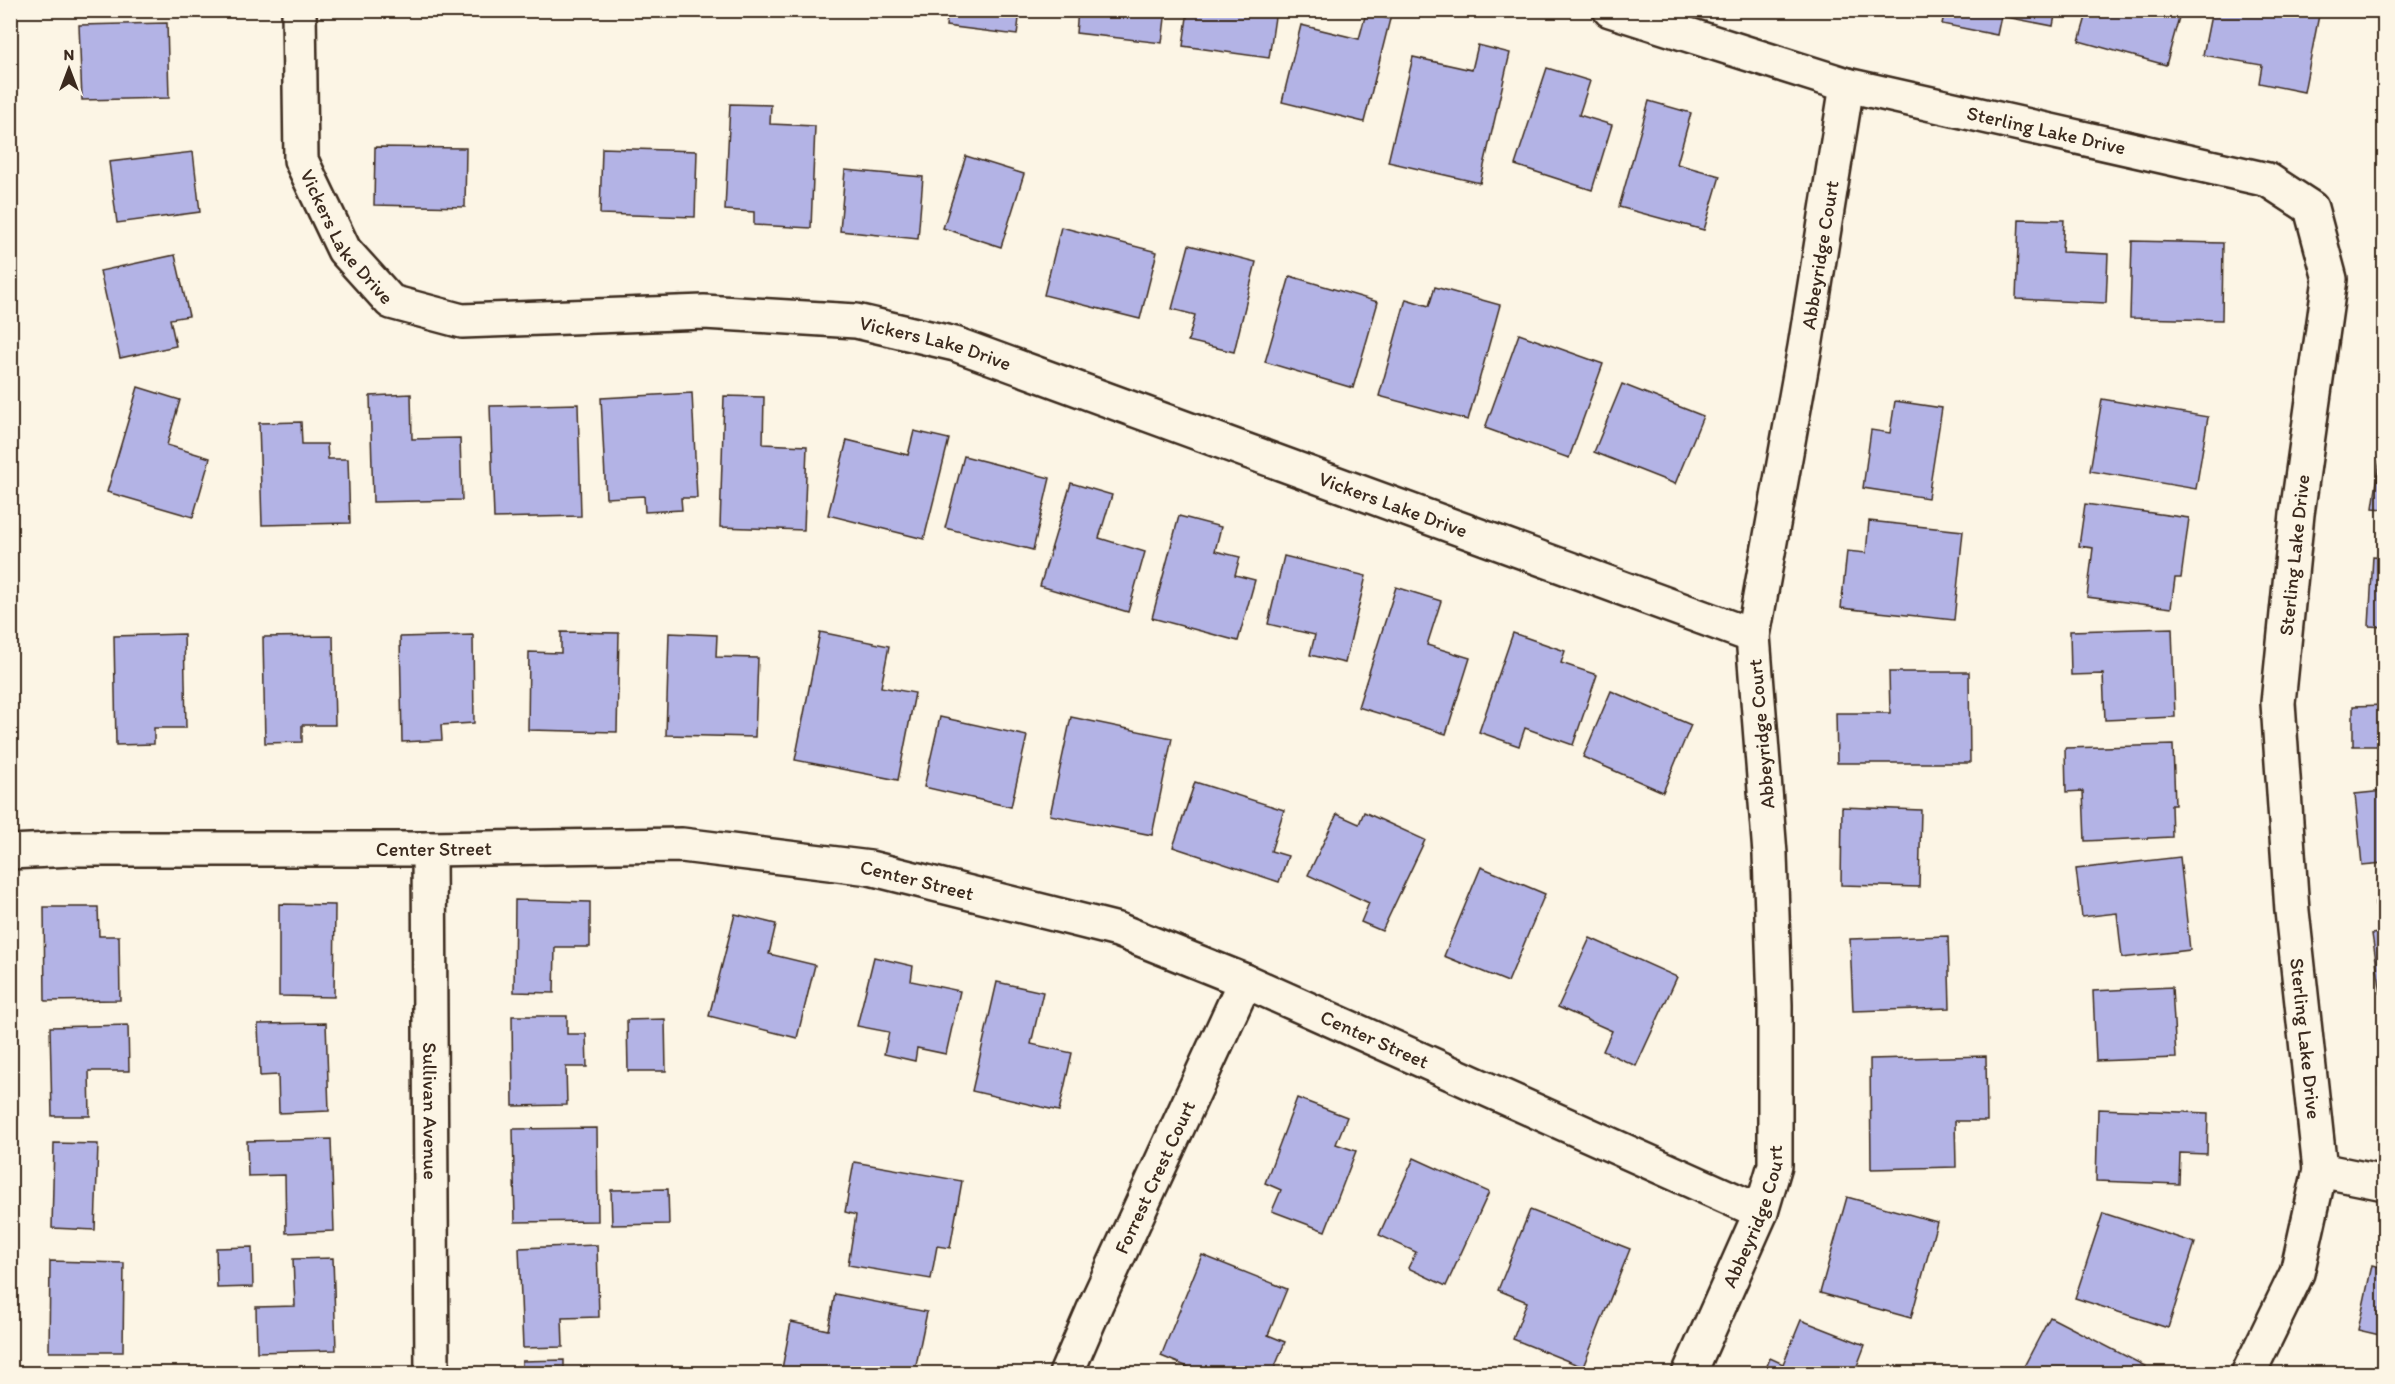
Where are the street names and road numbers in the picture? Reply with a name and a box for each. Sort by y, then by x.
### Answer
street label: Sterling Lake Drive [1965,100,2128,160]
street label: Vickers Lake Drive [295,165,399,309]
street label: Abbeyridge Court [1796,178,1844,331]
street label: Vickers Lake Drive [857,310,1014,376]
street label: Vickers Lake Drive [1315,466,1471,543]
street label: Sterling Lake Drive [2274,473,2314,637]
street label: Abbeyridge Court [1742,658,1779,810]
street label: Center Street [376,836,492,861]
street label: Center Street [859,855,976,905]
street label: Sterling Lake Drive [2285,957,2326,1120]
street label: Center Street [1317,1004,1433,1074]
street label: Sullivan Avenue [418,1042,443,1180]
street label: Forrest Crest Court [1109,1097,1200,1257]
street label: Abbeyridge Court [1717,1145,1788,1291]

